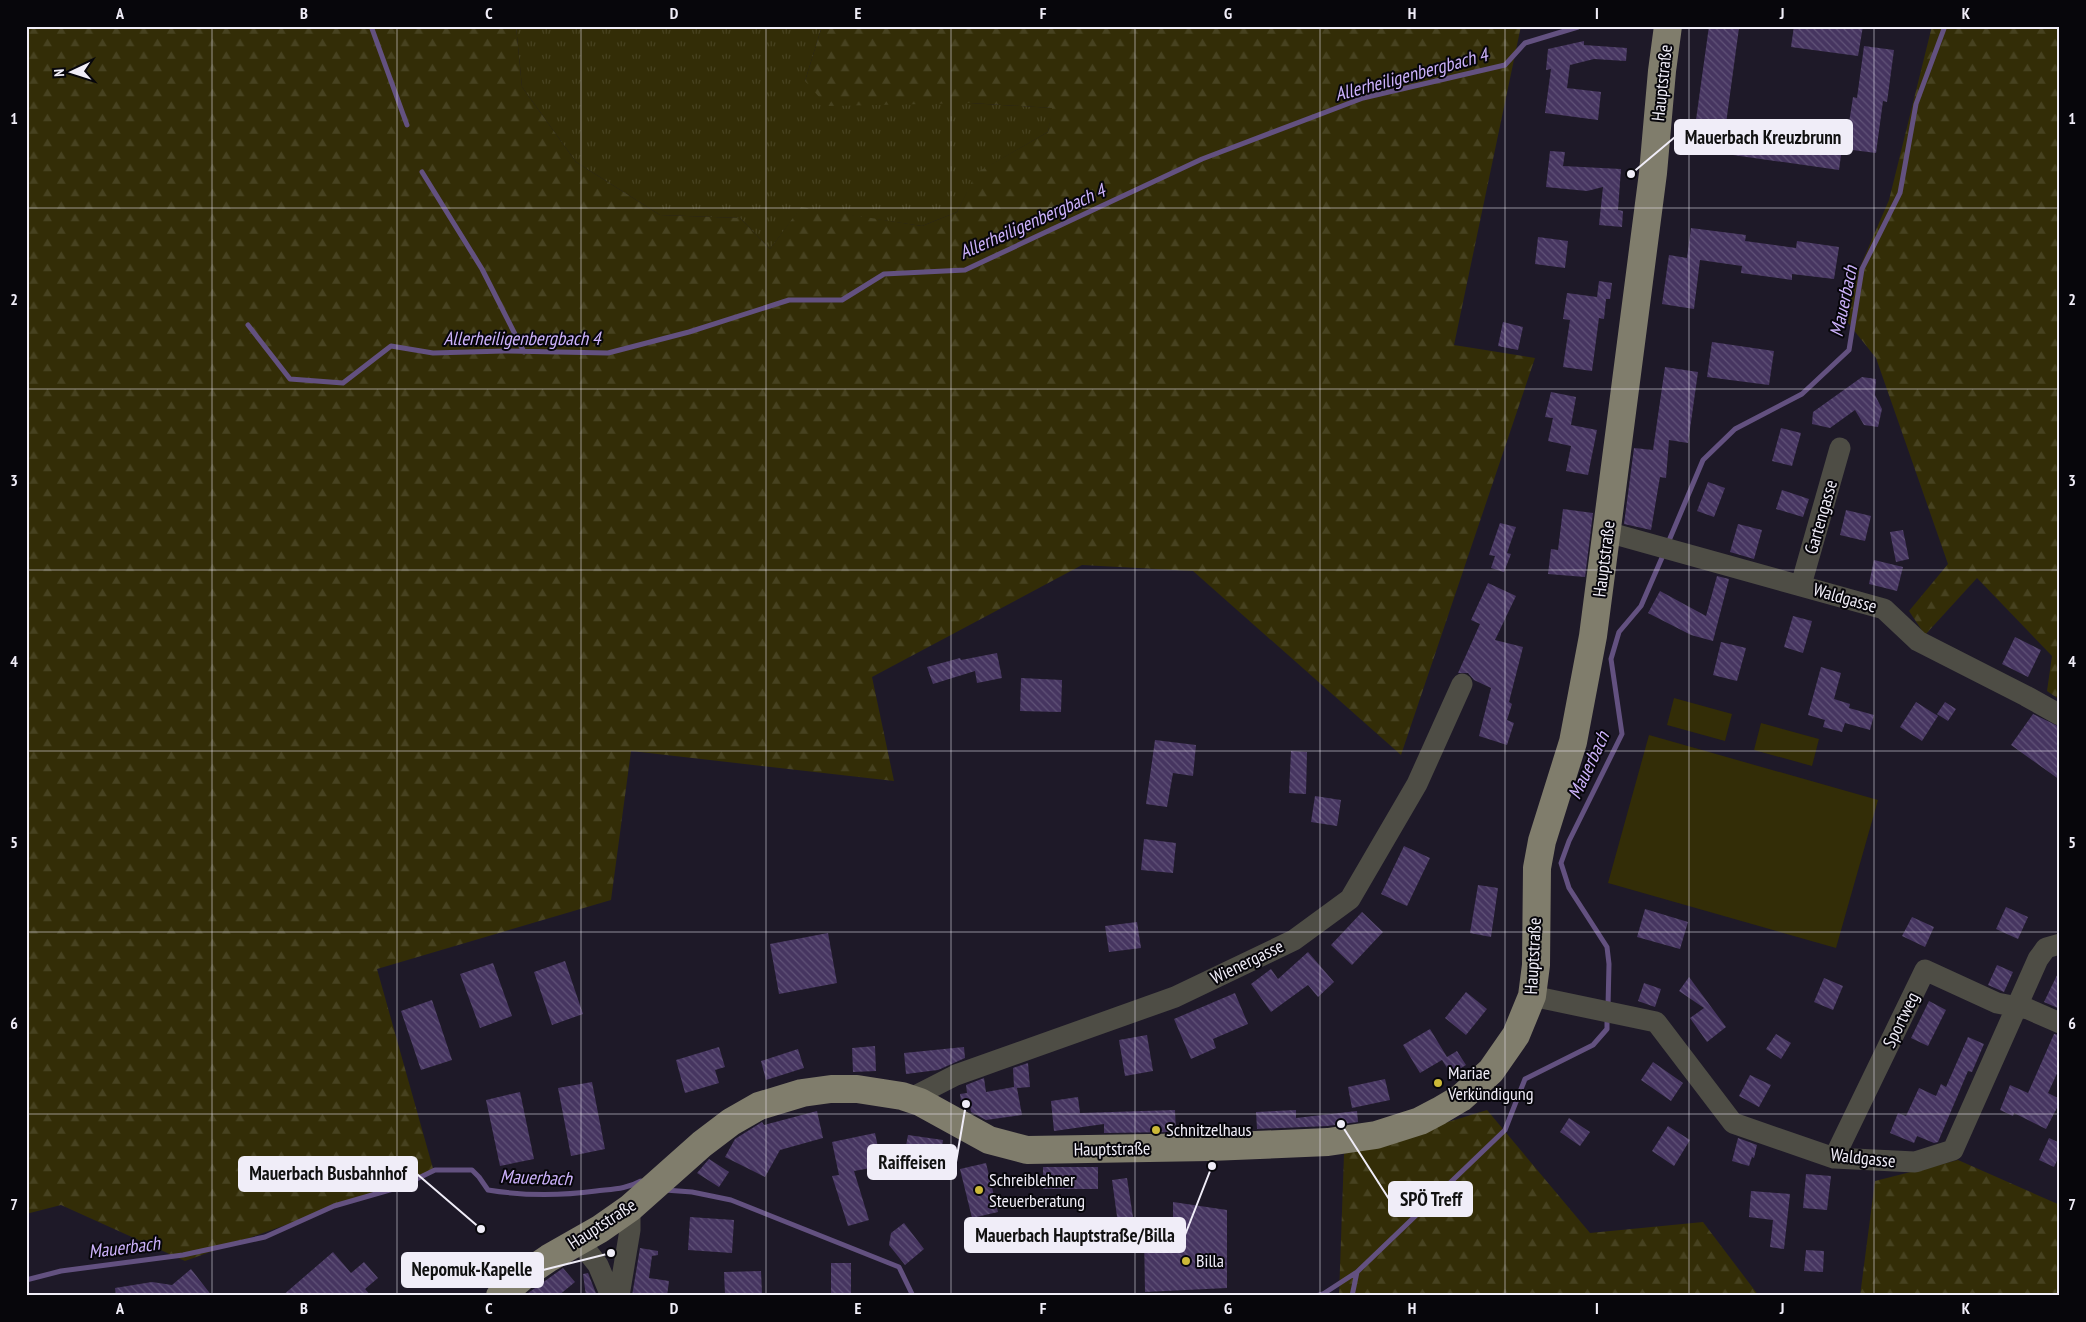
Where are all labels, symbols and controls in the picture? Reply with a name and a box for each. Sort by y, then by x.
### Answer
text: A [115,3,125,23]
text: B [300,3,308,23]
text: C [485,3,493,23]
text: D [670,3,679,23]
text: E [855,3,862,23]
text: F [1040,3,1047,23]
text: G [1224,3,1232,23]
text: H [1408,3,1416,23]
text: I [1595,3,1599,23]
text: J [1779,3,1784,23]
text: K [1962,3,1971,23]
water label: Allerheiligenbergbach 4 [1332,42,1491,106]
street label: Hauptstraße [1646,44,1677,122]
north arrow [48,48,98,98]
text: N [50,69,68,77]
text: 1 [10,108,18,128]
text: 1 [2068,108,2076,128]
callout: Mauerbach Kreuzbrunn [1675,120,1852,154]
text: Mauerbach Kreuzbrunn [1685,125,1841,149]
water label: Allerheiligenbergbach 4 [955,177,1110,264]
water label: Mauerbach [1824,262,1863,339]
text: 2 [10,289,18,309]
text: 2 [2068,289,2076,309]
water label: Allerheiligenbergbach 4 [443,326,602,350]
text: 3 [10,470,18,490]
text: 3 [2068,470,2076,490]
street label: Gartengasse [1799,477,1842,557]
street label: Hauptstraße [1587,519,1620,598]
street label: Waldgasse [1811,577,1880,618]
text: 4 [10,651,18,671]
text: 4 [2068,651,2076,671]
water label: Mauerbach [1562,726,1615,803]
text: 5 [10,832,18,852]
text: 5 [2068,832,2076,852]
street label: Hauptstraße [1519,917,1546,995]
street label: Wienergasse [1207,934,1287,989]
street label: Sportweg [1877,988,1924,1051]
text: 6 [10,1013,18,1033]
text: 6 [2068,1013,2076,1033]
place label: Mariae Verkündigung [1447,1061,1533,1105]
marker: Mariae Verkündigung [1432,1077,1444,1089]
place label: Schnitzelhaus [1166,1118,1252,1141]
marker: Schnitzelhaus [1150,1124,1162,1136]
street label: Hauptstraße [1073,1136,1151,1161]
street label: Waldgasse [1829,1143,1897,1172]
callout: Raiffeisen [868,1145,956,1179]
text: Raiffeisen [878,1150,946,1174]
callout: Mauerbach Busbahnhof [239,1157,417,1191]
text: Mauerbach Busbahnhof [249,1161,408,1185]
water label: Mauerbach [500,1164,574,1190]
place label: Schreiblehner Steuerberatung [989,1168,1085,1212]
callout: SPÖ Treff [1389,1182,1472,1216]
marker: Schreiblehner Steuerberatung [973,1184,985,1196]
text: SPÖ Treff [1400,1187,1463,1211]
street label: Hauptstraße [563,1193,640,1254]
text: 7 [10,1194,18,1214]
text: 7 [2068,1194,2076,1214]
callout: Mauerbach Hauptstraße/Billa [965,1218,1185,1252]
text: Mauerbach Hauptstraße/Billa [975,1223,1175,1247]
water label: Mauerbach [87,1231,163,1263]
place label: Billa [1196,1249,1224,1272]
callout: Nepomuk-Kapelle [402,1253,543,1287]
marker: Billa [1180,1255,1192,1267]
text: Nepomuk-Kapelle [412,1257,532,1281]
text: A [115,1298,125,1318]
text: B [300,1298,308,1318]
text: C [485,1298,493,1318]
text: D [670,1298,679,1318]
text: E [855,1298,862,1318]
text: F [1040,1298,1047,1318]
text: G [1224,1298,1232,1318]
text: H [1408,1298,1416,1318]
text: I [1595,1298,1599,1318]
text: J [1779,1298,1784,1318]
text: K [1962,1298,1971,1318]

